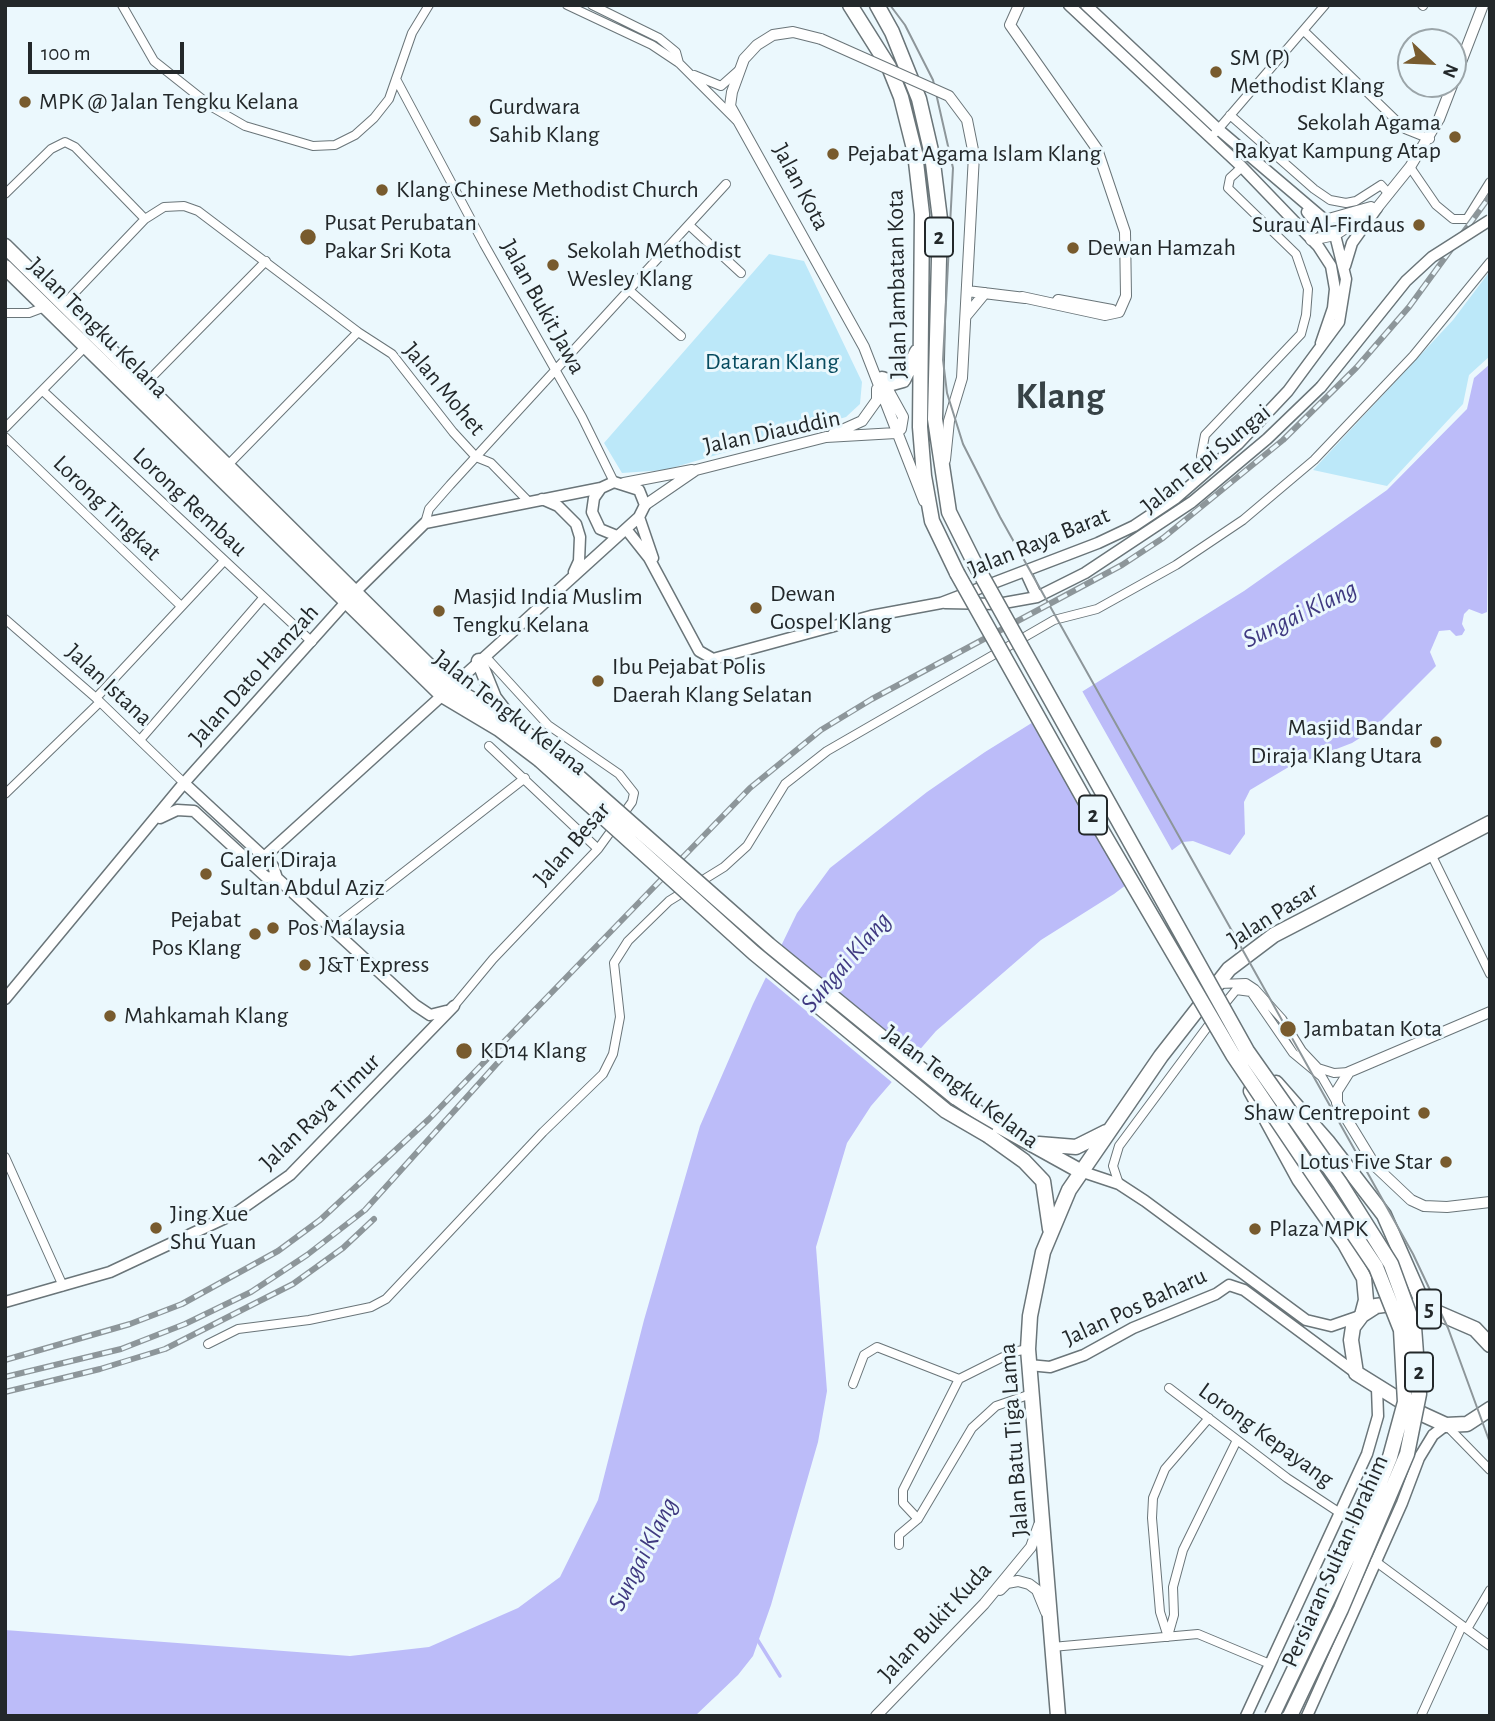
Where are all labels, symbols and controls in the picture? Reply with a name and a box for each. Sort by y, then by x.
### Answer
scale bar [32,28,187,72]
north arrow [1397,28,1467,98]
text: 100 m [41,43,91,64]
place label: SM (P) Methodist Klang [1230,44,1384,100]
text: N [1439,61,1461,80]
marker: SM (P) Methodist Klang [1208,64,1224,80]
place label: MPK @ Jalan Tengku Kelana [39,88,299,116]
place label: Gurdwara Sahib Klang [489,93,599,149]
marker: MPK @ Jalan Tengku Kelana [17,94,33,110]
place label: Sekolah Agama Rakyat Kampung Atap [1234,109,1441,165]
marker: Gurdwara Sahib Klang [467,113,483,129]
marker: Sekolah Agama Rakyat Kampung Atap [1447,129,1463,145]
street label: Jalan Kota [766,139,836,235]
place label: Pejabat Agama Islam Klang [847,140,1101,168]
marker: Pejabat Agama Islam Klang [825,146,841,162]
place label: Klang Chinese Methodist Church [396,176,699,204]
marker: Klang Chinese Methodist Church [374,182,390,198]
street label: Jalan Jambatan Kota [881,189,913,379]
place label: Pusat Perubatan Pakar Sri Kota [324,209,477,265]
place label: Surau Al-Firdaus [1252,211,1405,239]
marker: Surau Al-Firdaus [1411,217,1427,233]
road number: 2 [925,218,953,256]
marker: Pusat Perubatan Pakar Sri Kota [298,227,318,247]
place label: Dewan Hamzah [1087,234,1236,262]
street label: Jalan Bukit Jawa [494,235,592,379]
place label: Sekolah Methodist Wesley Klang [567,237,741,293]
marker: Dewan Hamzah [1065,240,1081,256]
street label: Jalan Tengku Kelana [22,252,174,404]
marker: Sekolah Methodist Wesley Klang [545,257,561,273]
street label: Jalan Mohet [397,337,491,441]
park label: Dataran Klang [705,348,839,376]
district label: Klang [1015,374,1105,420]
street label: Jalan Tepi Sungai [1135,398,1277,520]
street label: Jalan Diauddin [701,403,843,461]
street label: Lorong Rembau [126,441,254,563]
street label: Lorong Tingkat [47,449,167,567]
street label: Jalan Raya Barat [964,501,1114,583]
water label: Sungai Klang [1238,573,1362,655]
place label: Dewan Gospel Klang [770,580,892,636]
place label: Masjid India Muslim Tengku Kelana [453,583,643,639]
street label: Jalan Dato Hamzah [183,598,325,752]
marker: Dewan Gospel Klang [748,600,764,616]
marker: Masjid India Muslim Tengku Kelana [431,603,447,619]
street label: Jalan Istana [60,638,158,732]
street label: Jalan Tengku Kelana [427,644,593,782]
place label: Ibu Pejabat Polis Daerah Klang Selatan [612,653,812,709]
marker: Ibu Pejabat Polis Daerah Klang Selatan [590,673,606,689]
place label: Masjid Bandar Diraja Klang Utara [1251,714,1422,770]
marker: Masjid Bandar Diraja Klang Utara [1428,734,1444,750]
street label: Jalan Besar [528,796,616,892]
road number: 2 [1079,796,1107,834]
place label: Galeri Diraja Sultan Abdul Aziz [220,846,385,902]
marker: Galeri Diraja Sultan Abdul Aziz [198,866,214,882]
street label: Jalan Pasar [1222,876,1324,954]
water label: Sungai Klang [794,905,898,1019]
place label: Pejabat Pos Klang [151,906,241,962]
place label: Pos Malaysia [287,914,406,942]
marker: Pos Malaysia [265,920,281,936]
marker: Pejabat Pos Klang [247,926,263,942]
place label: J&T Express [319,951,429,979]
marker: J&T Express [297,957,313,973]
place label: Mahkamah Klang [124,1002,288,1030]
marker: Mahkamah Klang [102,1008,118,1024]
place label: Jambatan Kota [1304,1015,1442,1043]
street label: Jalan Tengku Kelana [877,1019,1045,1155]
marker: Jambatan Kota [1278,1019,1298,1039]
place label: KD14 Klang [480,1037,586,1065]
marker: KD14 Klang [454,1041,474,1061]
street label: Jalan Raya Timur [254,1047,386,1177]
place label: Shaw Centrepoint [1244,1099,1410,1127]
marker: Shaw Centrepoint [1416,1105,1432,1121]
place label: Lotus Five Star [1299,1148,1432,1176]
marker: Lotus Five Star [1438,1154,1454,1170]
place label: Jing Xue Shu Yuan [170,1200,256,1256]
place label: Plaza MPK [1269,1215,1368,1243]
marker: Jing Xue Shu Yuan [148,1220,164,1236]
marker: Plaza MPK [1247,1221,1263,1237]
street label: Jalan Pos Baharu [1059,1261,1211,1353]
road number: 5 [1417,1290,1441,1328]
street label: Jalan Batu Tiga Lama [993,1342,1035,1538]
road number: 2 [1405,1352,1433,1392]
street label: Lorong Kepayang [1193,1376,1339,1494]
street label: Persiaran Sultan Ibrahim [1275,1450,1395,1672]
water label: Sungai Klang [601,1492,685,1616]
street label: Jalan Bukit Kuda [872,1556,998,1688]

